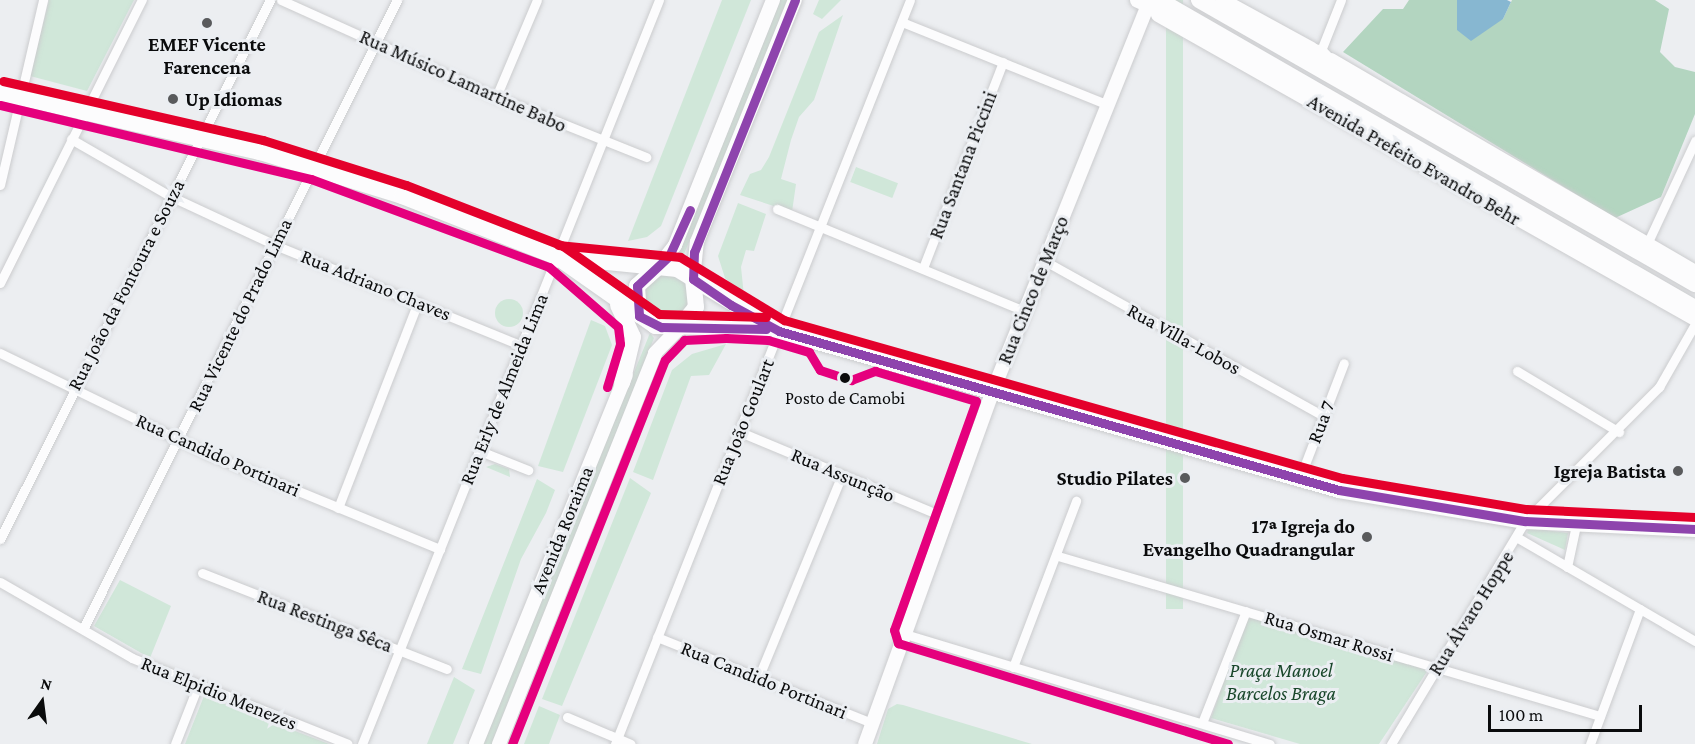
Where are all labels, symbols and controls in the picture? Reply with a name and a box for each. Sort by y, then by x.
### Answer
marker: EMEF Vicente Farencena [200,16,214,30]
street label: Rua Músico Lamartine Babo [356,25,570,137]
place label: EMEF Vicente Farencena [148,33,266,80]
place label: Up Idiomas [185,87,282,111]
street label: Rua Santana Piccini [924,88,1002,242]
street label: Avenida Prefeito Evandro Behr [1303,89,1525,231]
marker: Up Idiomas [166,92,180,106]
street label: Rua João da Fontoura e Souza [62,175,190,395]
street label: Rua Cinco de Março [992,212,1074,368]
street label: Rua Vicente do Prado Lima [183,214,297,416]
street label: Rua Adriano Chaves [297,244,455,326]
street label: Rua Erly de Almeida Lima [455,290,553,488]
street label: Rua Villa-Lobos [1123,298,1245,380]
street label: Rua João Goulart [707,355,779,489]
marker: Posto de Camobi [839,372,851,384]
place label: Posto de Camobi [785,387,905,409]
street label: Rua 7 [1302,397,1340,447]
street label: Rua Candido Portinari [132,408,304,502]
street label: Rua Assunção [788,442,898,508]
place label: Igreja Batista [1554,459,1666,483]
street label: Avenida Roraima [525,463,599,597]
marker: Igreja Batista [1671,464,1685,478]
place label: Studio Pilates [1057,466,1173,490]
marker: Studio Pilates [1178,471,1192,485]
place label: 17ª Igreja do Evangelho Quadrangular [1143,514,1355,561]
marker: 17ª Igreja do Evangelho Quadrangular [1360,530,1374,544]
street label: Rua Álvaro Hoppe [1423,546,1519,680]
street label: Rua Restinga Sêca [254,584,396,658]
street label: Rua Osmar Rossi [1262,605,1396,667]
street label: Rua Candido Portinari [677,636,851,724]
street label: Rua Elpidio Menezes [138,651,300,735]
park label: Praça Manoel Barcelos Braga [1226,659,1336,706]
north arrow [12,672,72,732]
text: N [39,674,54,694]
scale bar [1491,693,1646,731]
text: 100 m [1499,705,1543,725]

